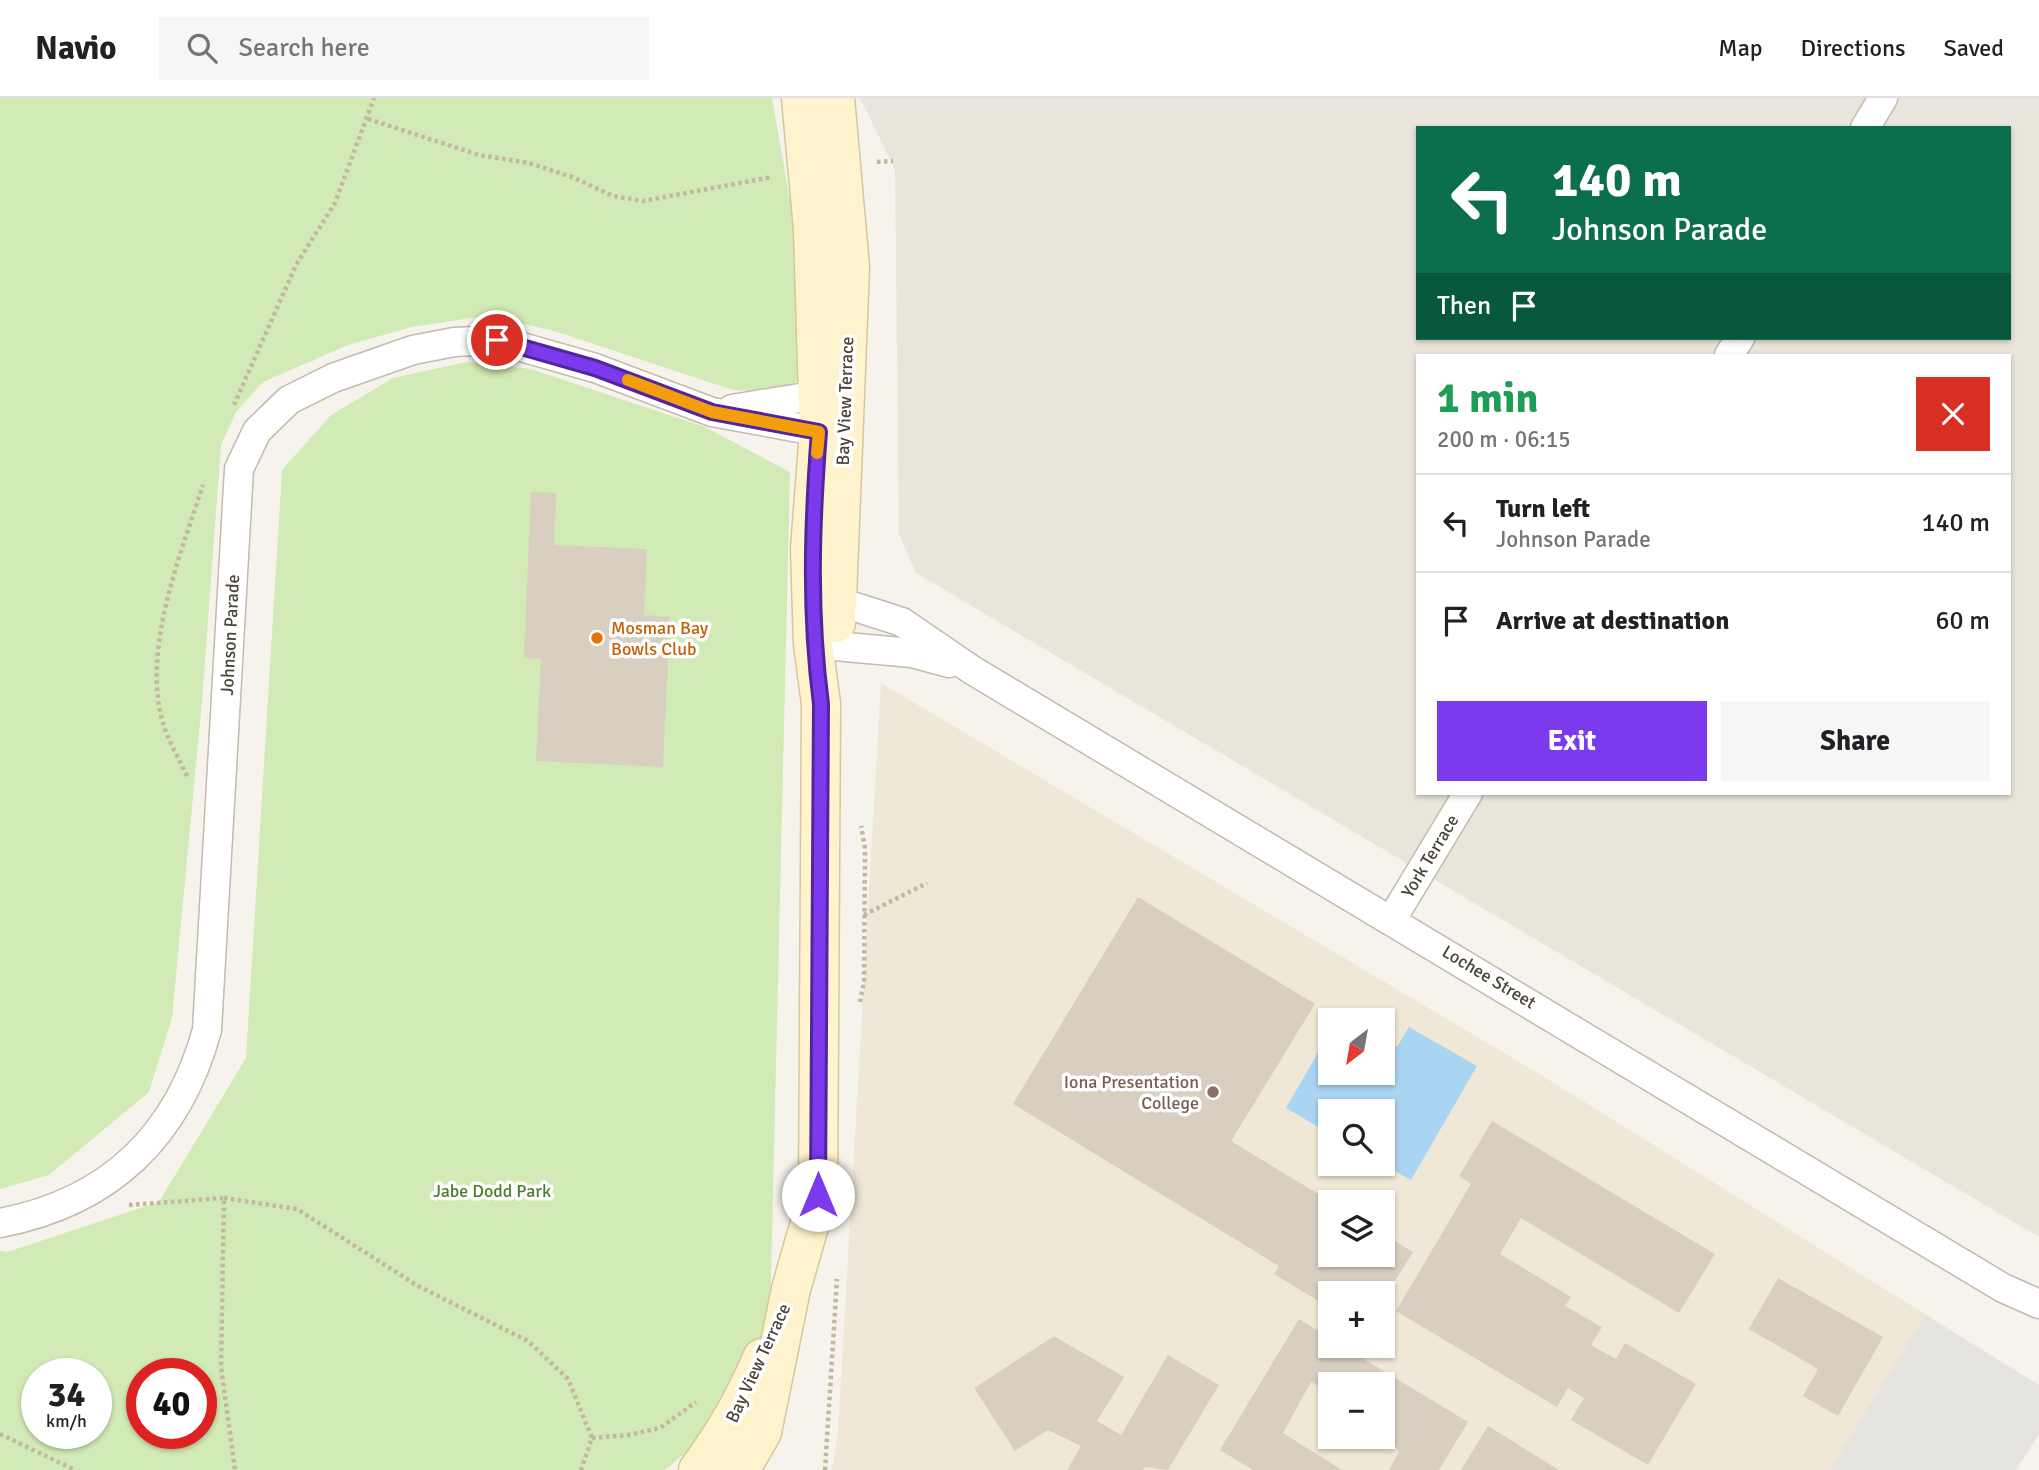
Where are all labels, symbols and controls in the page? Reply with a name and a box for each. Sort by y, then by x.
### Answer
search box [159,17,649,80]
text: Navio [35,28,117,69]
icon: search [183,29,221,67]
text: Search here [239,32,370,64]
text: Map [1718,33,1763,63]
text: Directions [1801,33,1906,63]
text: Saved [1944,33,2004,63]
text: 140 m [1552,150,1682,210]
icon: left [1437,154,1528,245]
text: Johnson Parade [1552,210,1767,249]
icon: arrive [1505,287,1543,325]
text: Then [1437,290,1491,322]
pin [467,310,527,370]
icon: arrive [478,321,516,359]
street label: Bay View Terrace [832,336,858,466]
text: 1 min [1437,373,1538,424]
button: close [1916,377,1990,451]
text: 200 m · 06:15 [1437,425,1571,454]
text: Turn left [1496,493,1590,525]
icon: left [1437,504,1475,542]
text: 140 m [1921,507,1990,539]
text: Johnson Parade [1496,525,1651,554]
street label: Johnson Parade [216,574,244,696]
icon: arrive [1437,602,1475,640]
text: Arrive at destination [1496,605,1729,637]
text: 60 m [1935,605,1990,637]
place label: Mosman Bay Bowls Club [611,617,709,660]
marker: Mosman Bay Bowls Club [589,630,605,646]
button: Exit [1437,701,1707,781]
button: Share [1721,701,1990,781]
street label: York Terrace [1397,811,1463,901]
street label: Lochee Street [1438,940,1540,1014]
north arrow [1318,1008,1395,1085]
map controls [1318,1008,1395,1449]
place label: Iona Presentation College [1064,1071,1199,1114]
marker: Iona Presentation College [1205,1084,1221,1100]
button: search [1318,1099,1395,1176]
position arrow [781,1158,855,1232]
park label: Jabe Dodd Park [433,1180,551,1202]
button: layers [1318,1190,1395,1267]
button: + [1318,1281,1395,1358]
street label: Bay View Terrace [721,1300,795,1426]
speed limit sign: 40 [126,1358,217,1449]
button: − [1318,1372,1395,1449]
text: 34 [48,1373,85,1416]
text: km/h [46,1410,87,1432]

